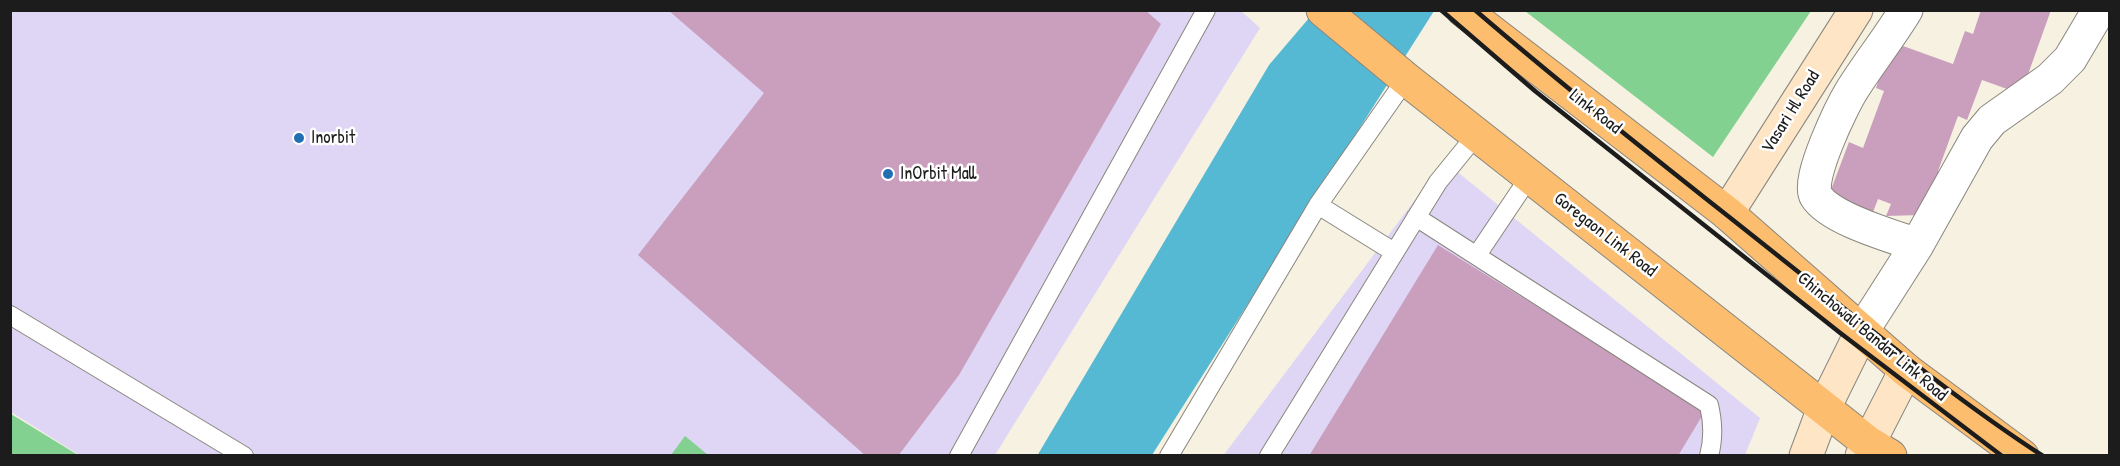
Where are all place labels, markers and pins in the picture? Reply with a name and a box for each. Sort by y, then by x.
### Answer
place label: Inorbit [311,127,355,149]
marker: Inorbit [292,131,306,145]
place label: InOrbit Mall [900,163,977,185]
marker: InOrbit Mall [881,167,895,181]

